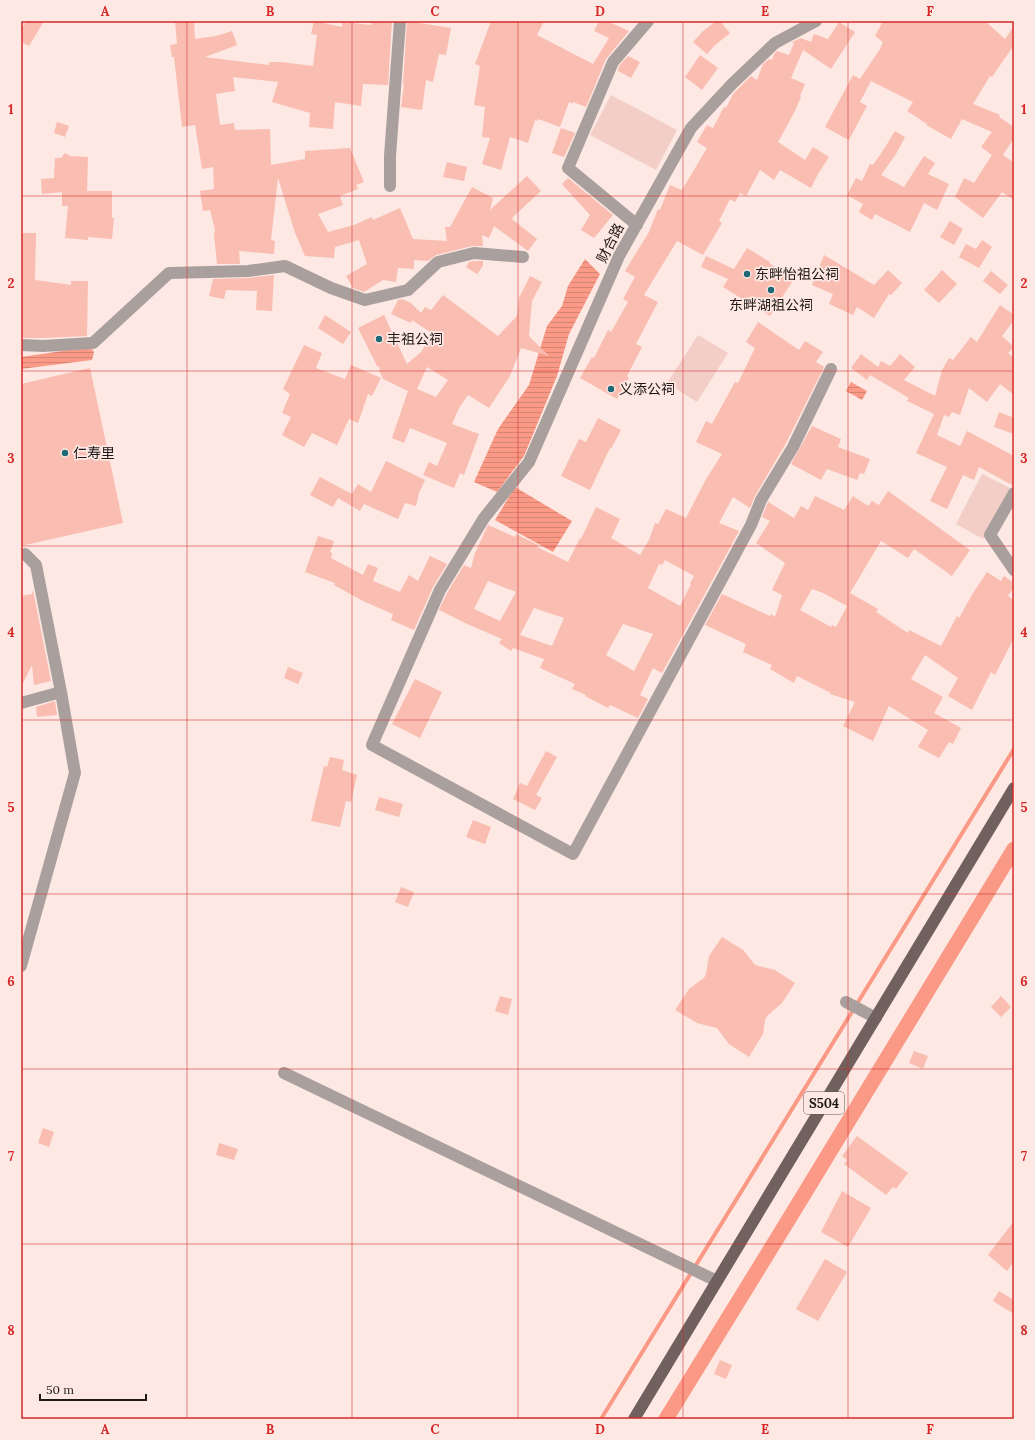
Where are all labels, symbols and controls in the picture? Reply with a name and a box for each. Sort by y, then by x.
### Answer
text: A [101,3,110,20]
text: B [266,3,275,20]
text: C [431,3,440,20]
text: D [595,3,605,20]
text: E [761,3,769,20]
text: F [926,3,934,20]
text: 1 [8,101,14,118]
text: 1 [1021,101,1027,118]
street label: 财合路 [592,220,628,266]
place label: 东畔怡祖公祠 [755,265,839,283]
marker: 东畔怡祖公祠 [742,269,752,279]
text: 2 [8,275,15,292]
text: 2 [1021,275,1028,292]
marker: 东畔湖祖公祠 [766,285,776,295]
place label: 东畔湖祖公祠 [729,296,813,314]
place label: 丰祖公祠 [387,330,443,348]
marker: 丰祖公祠 [374,334,384,344]
place label: 义添公祠 [619,380,675,398]
marker: 义添公祠 [606,384,616,394]
place label: 仁寿里 [73,444,115,462]
marker: 仁寿里 [60,448,70,458]
text: 3 [7,450,15,467]
text: 3 [1020,450,1028,467]
text: 4 [7,624,15,641]
text: 4 [1020,624,1028,641]
text: 5 [7,799,15,816]
text: 5 [1020,799,1028,816]
text: 6 [7,973,15,990]
text: 6 [1020,973,1028,990]
road number: S504 [804,1092,844,1114]
text: 7 [8,1148,14,1165]
text: 7 [1021,1148,1027,1165]
text: 8 [7,1322,15,1339]
text: 8 [1020,1322,1028,1339]
scale bar [40,1376,146,1402]
text: 50 m [46,1382,74,1397]
text: A [101,1421,110,1438]
text: B [266,1421,275,1438]
text: C [431,1421,440,1438]
text: D [595,1421,605,1438]
text: E [761,1421,769,1438]
text: F [926,1421,934,1438]

